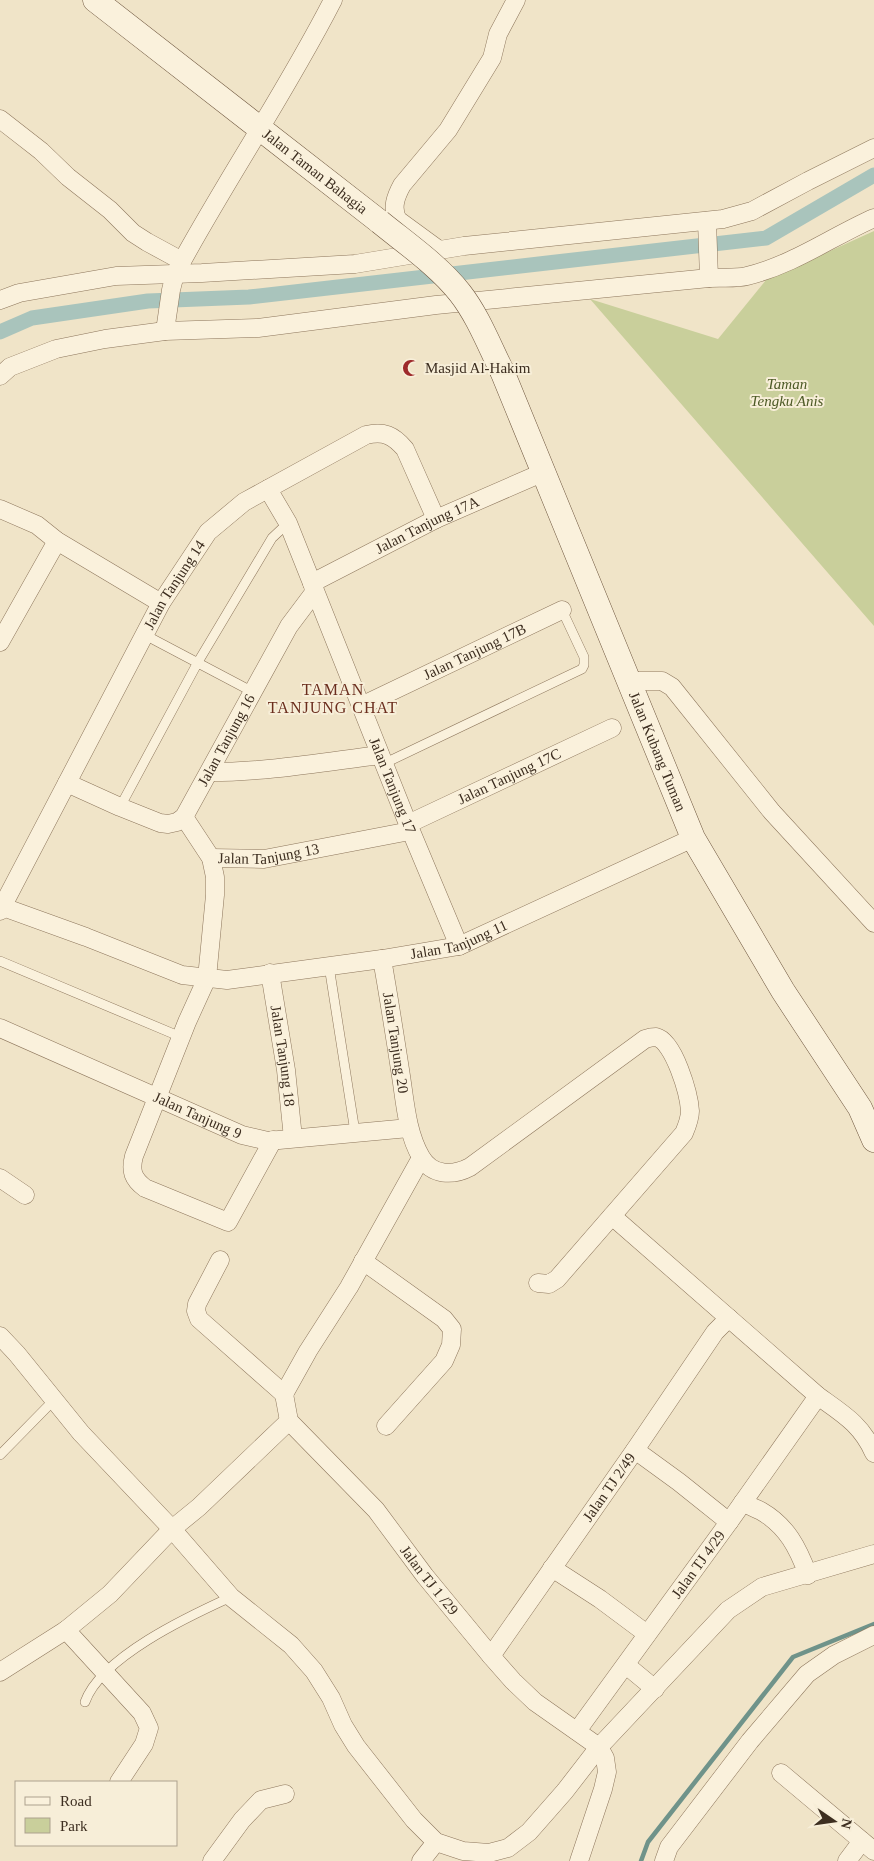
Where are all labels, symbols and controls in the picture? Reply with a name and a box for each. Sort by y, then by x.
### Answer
street label: Jalan Taman Bahagia [260,126,371,217]
mosque icon: Masjid Al-Hakim [401,358,421,378]
place label: Masjid Al-Hakim [425,360,531,376]
park label: Taman Tengku Anis [751,376,824,409]
street label: Jalan Tanjung 17A [373,493,481,557]
street label: Jalan Tanjung 14 [141,537,209,632]
street label: Jalan Tanjung 17B [421,620,529,683]
district label: TAMAN TANJUNG CHAT [268,681,398,716]
street label: Jalan Kubang Tuman [626,689,689,814]
street label: Jalan Tanjung 16 [195,691,258,789]
street label: Jalan Tanjung 17 [366,735,419,836]
street label: Jalan Tanjung 17C [455,745,563,807]
street label: Jalan Tanjung 13 [218,841,321,867]
street label: Jalan Tanjung 11 [409,917,510,962]
street label: Jalan Tanjung 20 [380,991,411,1094]
street label: Jalan Tanjung 18 [267,1004,298,1107]
street label: Jalan Tanjung 9 [151,1089,244,1142]
street label: Jalan TJ 2/49 [580,1450,638,1524]
street label: Jalan TJ 4/29 [668,1527,728,1601]
street label: Jalan TJ 1 /29 [397,1542,461,1618]
legend [15,1781,178,1846]
text: Road [60,1793,92,1809]
north arrow [809,1796,859,1846]
text: N [838,1817,855,1830]
text: Park [60,1818,88,1834]

